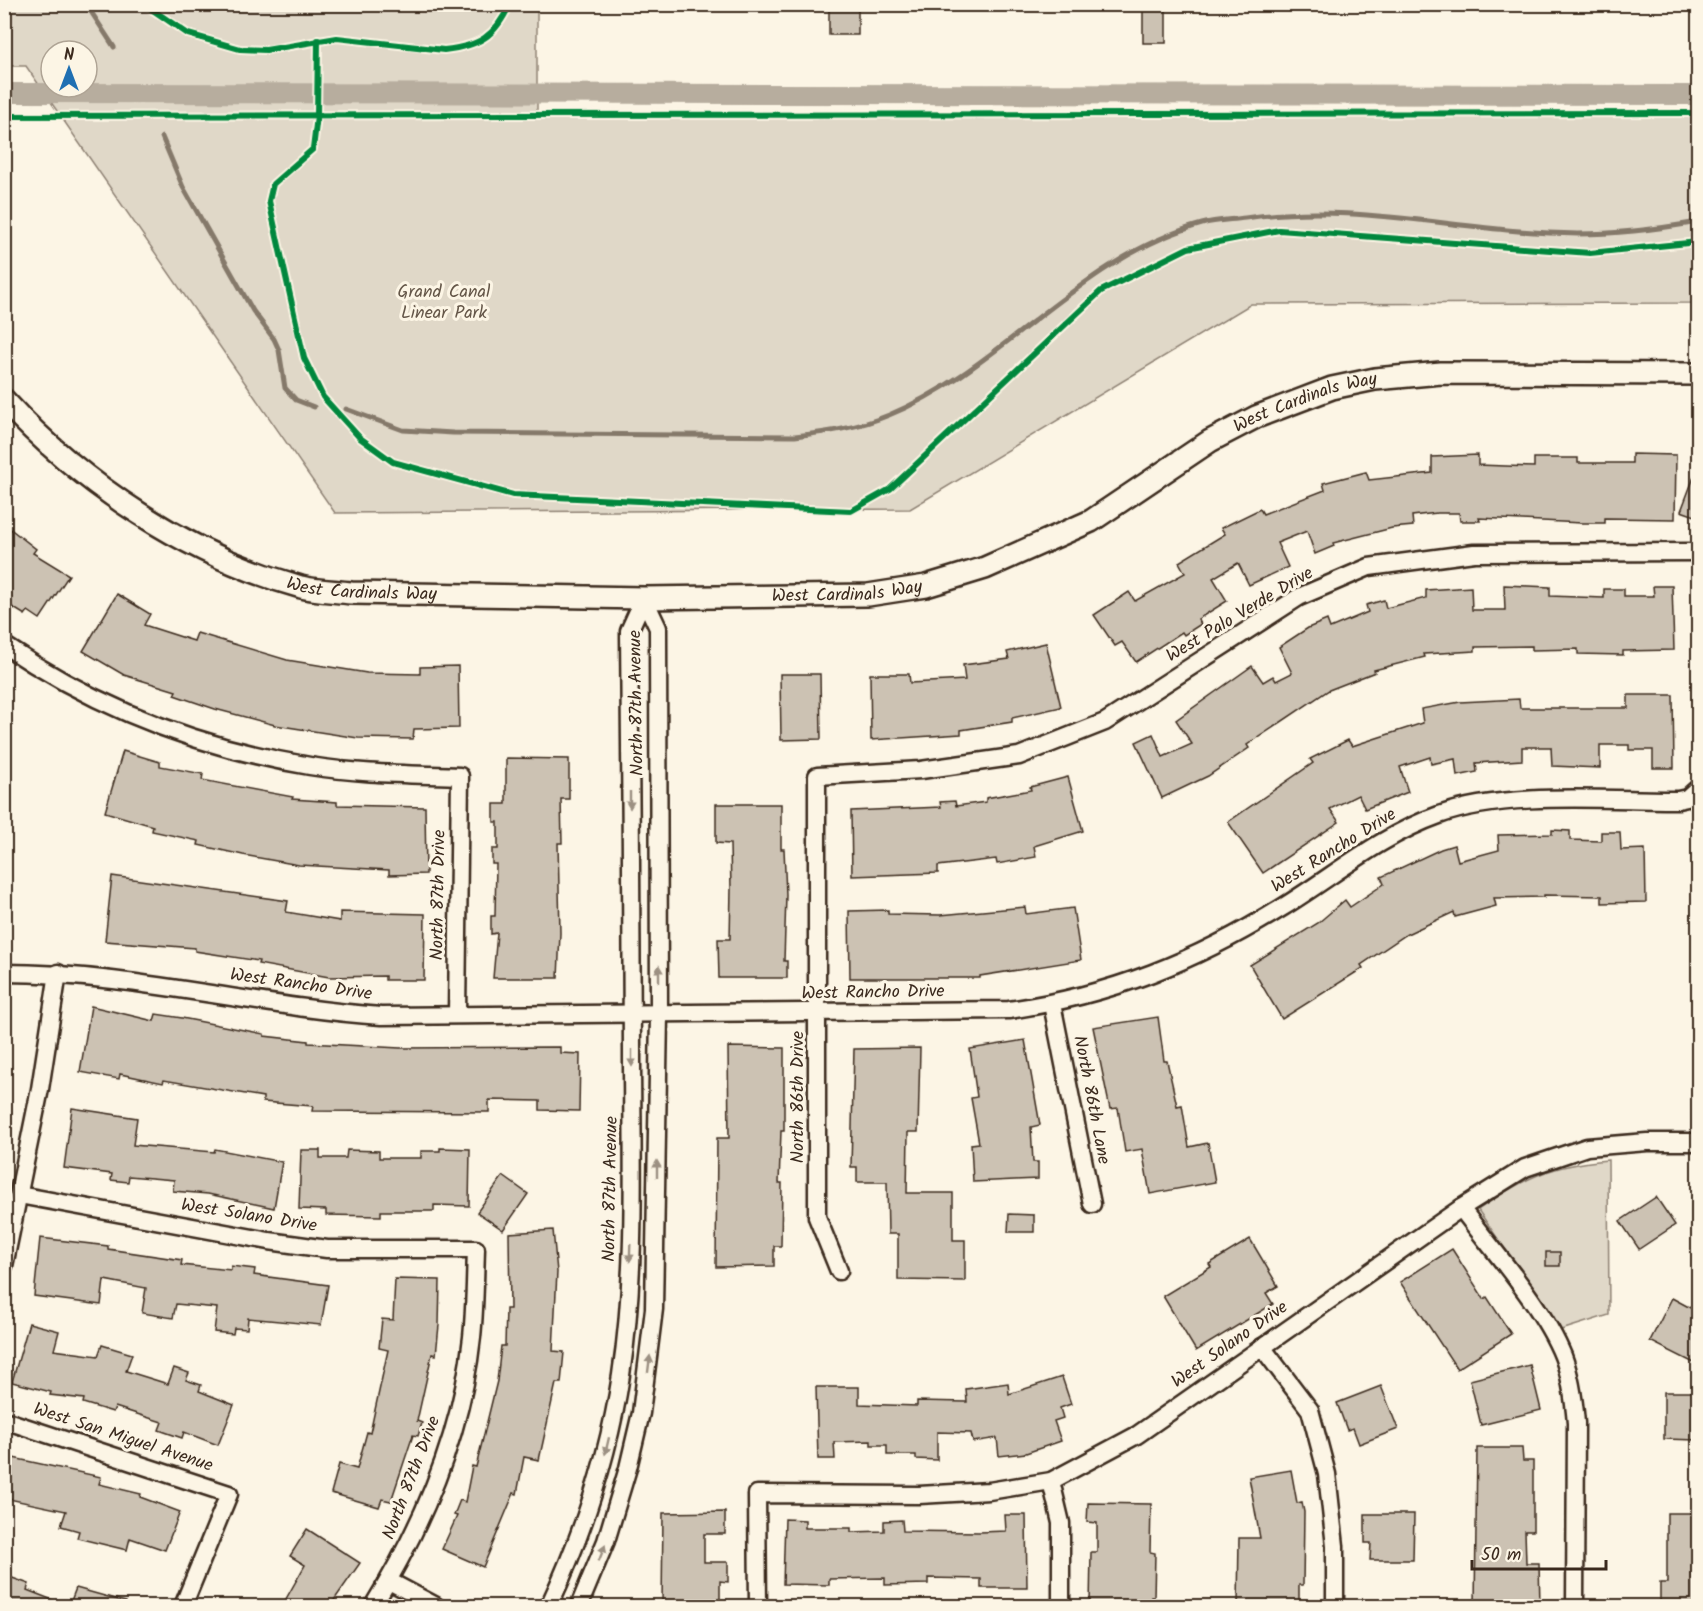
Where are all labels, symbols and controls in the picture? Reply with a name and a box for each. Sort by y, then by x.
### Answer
north arrow [39,39,99,99]
text: N [64,43,74,68]
park label: Grand Canal Linear Park [398,278,491,328]
street label: West Cardinals Way [1228,364,1380,441]
street label: West Palo Verde Drive [1161,559,1319,671]
street label: West Cardinals Way [283,569,438,609]
street label: West Cardinals Way [772,572,925,611]
street label: North 87th Avenue [621,630,653,776]
one-way arrow [625,791,635,810]
street label: West Rancho Drive [1266,801,1402,901]
street label: North 87th Drive [423,829,455,961]
street label: West Rancho Drive [228,961,374,1009]
one-way arrow [654,965,664,984]
street label: West Rancho Drive [801,977,945,1009]
street label: North 86th Drive [784,1031,813,1163]
street label: North 86th Lane [1064,1033,1118,1167]
one-way arrow [627,1049,637,1068]
street label: North 87th Avenue [595,1116,627,1262]
one-way arrow [652,1160,662,1179]
street label: West Solano Drive [179,1191,319,1241]
one-way arrow [625,1244,635,1263]
street label: West Solano Drive [1166,1294,1294,1396]
one-way arrow [644,1354,653,1373]
street label: West San Miguel Avenue [29,1395,217,1481]
street label: North 87th Drive [375,1412,449,1544]
one-way arrow [602,1437,611,1456]
scale bar [1472,1533,1606,1571]
text: 50 m [1481,1541,1521,1570]
one-way arrow [597,1543,607,1561]

